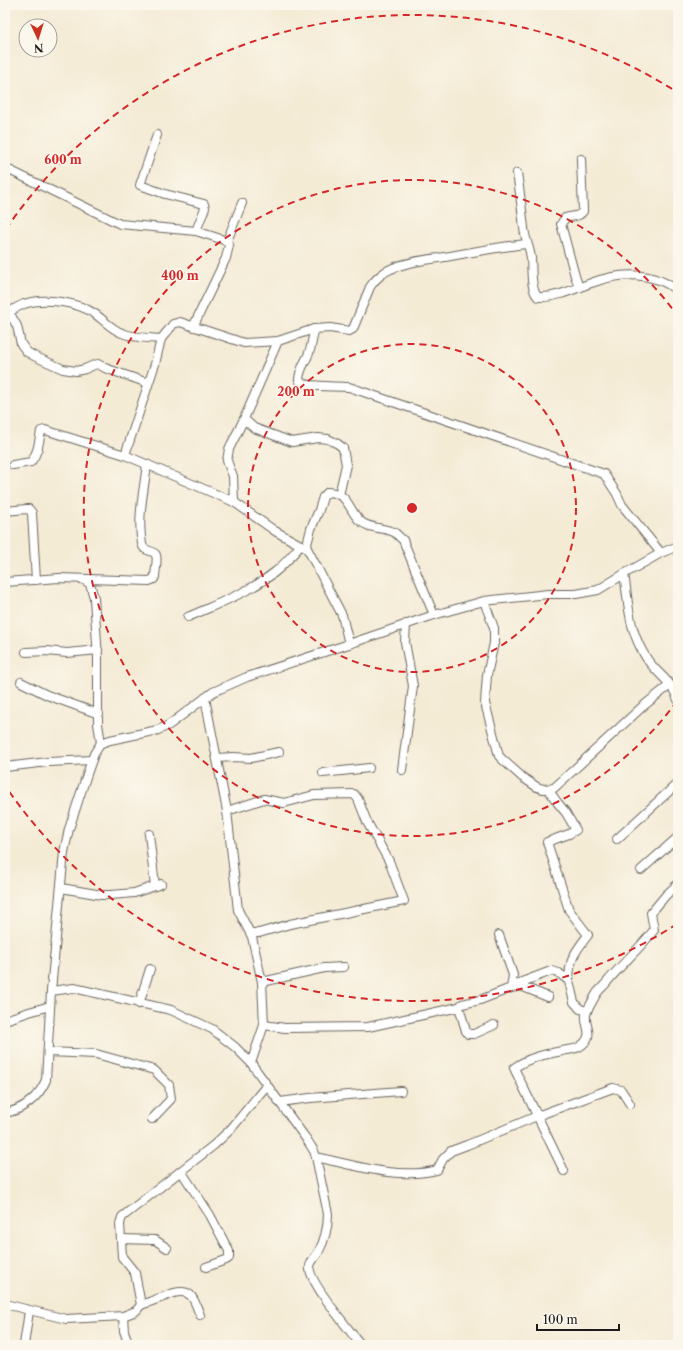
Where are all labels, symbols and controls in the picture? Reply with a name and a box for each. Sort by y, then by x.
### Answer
north arrow [18,18,58,58]
text: N [33,41,44,55]
text: 600 m [44,152,82,167]
text: 400 m [161,268,199,283]
text: 200 m [277,384,315,399]
centre of rings [405,501,419,515]
scale bar [537,1306,619,1332]
text: 100 m [543,1312,578,1327]

